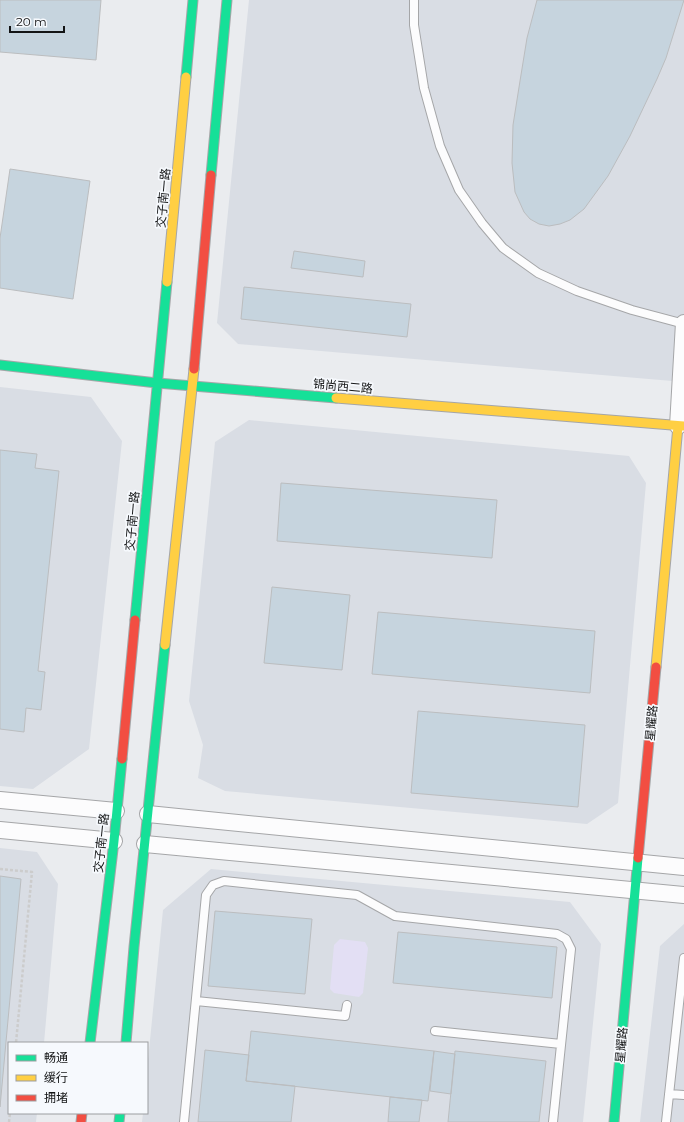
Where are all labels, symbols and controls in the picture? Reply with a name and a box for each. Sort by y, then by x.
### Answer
scale bar [10,8,64,34]
text: 20 m [16,14,47,29]
street label: 交子南一路 [153,167,173,229]
street label: 锦尚西二路 [312,376,374,396]
street label: 交子南一路 [122,490,142,552]
street label: 星耀路 [642,704,660,742]
street label: 交子南一路 [90,812,112,874]
street label: 星耀路 [612,1026,630,1064]
legend [8,1042,148,1114]
text: 畅通 [44,1050,68,1065]
text: 缓行 [44,1070,68,1085]
text: 拥堵 [44,1090,68,1105]

